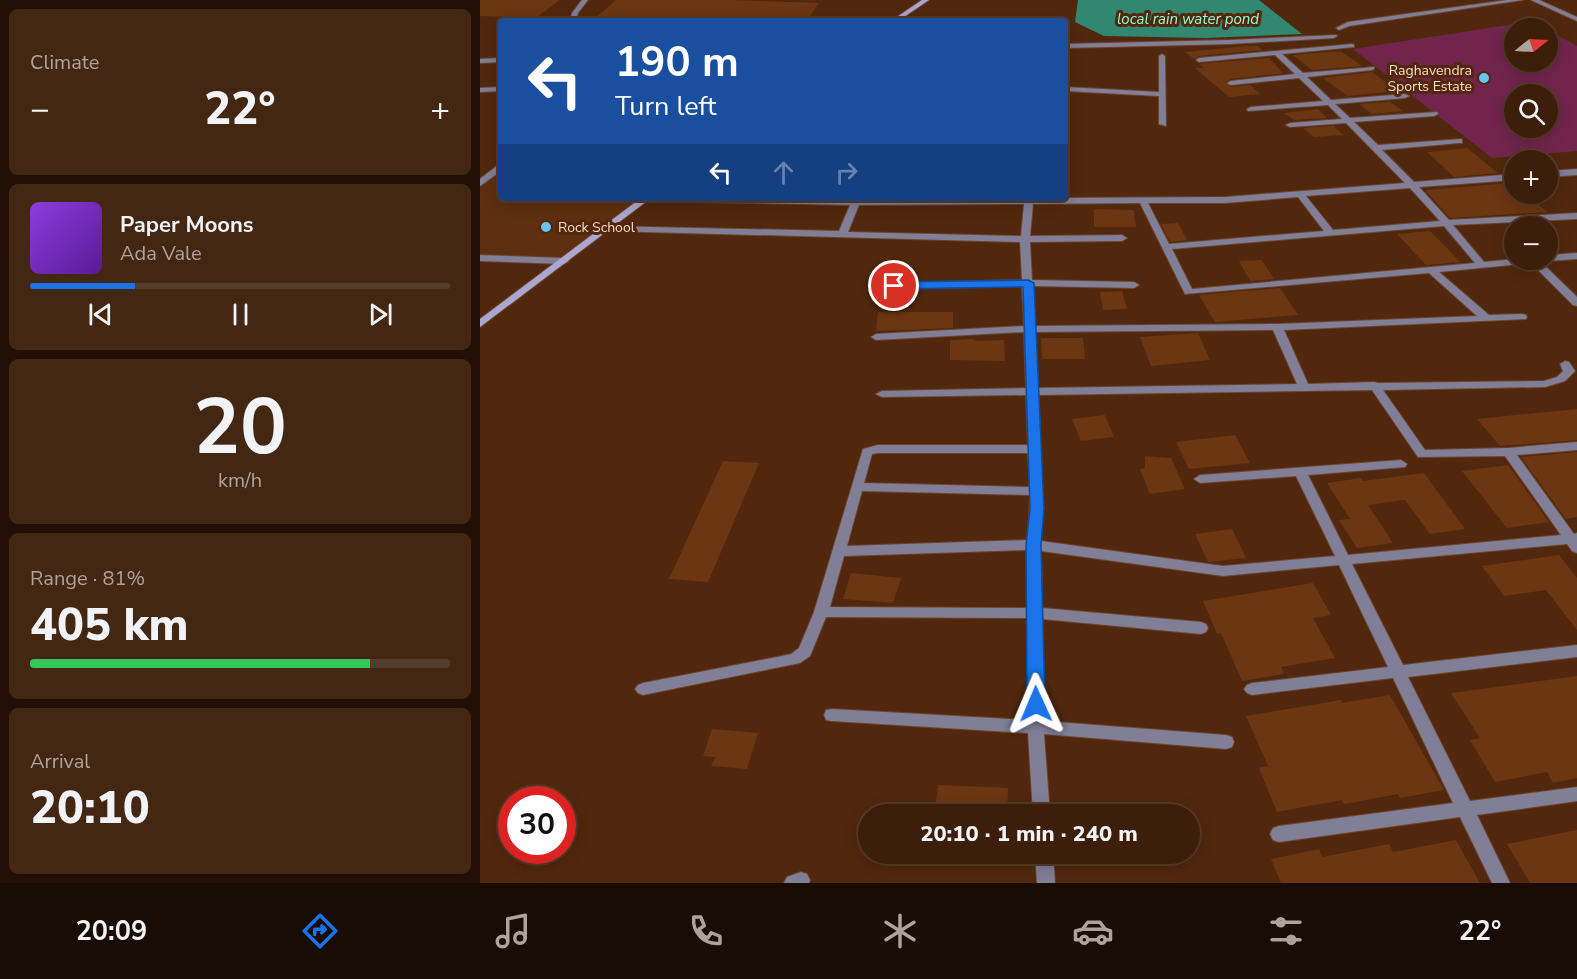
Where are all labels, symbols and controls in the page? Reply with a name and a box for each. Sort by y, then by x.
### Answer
water label: local rain water pond [1117,9,1259,29]
north arrow [1504,18,1558,72]
map controls [1504,18,1558,270]
text: 190 m [615,34,739,91]
icon: left [516,42,594,120]
text: Climate [30,49,99,76]
place label: Raghavendra Sports Estate [1388,61,1472,96]
marker: Raghavendra Sports Estate [1477,71,1491,85]
text: 22° [204,79,276,140]
button: search [1504,84,1558,138]
text: − [30,87,50,132]
text: + [430,87,450,132]
text: Turn left [615,88,716,125]
button: + [1504,150,1558,204]
icon: left [704,156,737,189]
icon: ahead [767,156,800,189]
icon: right [830,156,863,189]
text: Paper Moons [120,210,254,240]
button: − [1504,216,1558,270]
place label: Rock School [558,218,636,237]
marker: Rock School [539,220,553,234]
text: Ada Vale [120,240,202,267]
pin [868,260,919,311]
icon: arrive [877,269,910,302]
icon: previous [84,298,117,331]
icon: pause [224,298,257,331]
icon: next [364,298,397,331]
text: 20 [193,374,287,481]
text: km/h [218,467,262,494]
text: Range · 81% [30,565,145,592]
text: 405 km [30,595,189,656]
position arrow [1004,672,1068,736]
text: Arrival [30,748,90,775]
text: 20:10 [30,778,150,839]
speed limit sign: 30 [498,786,576,864]
text: 20:10 · 1 min · 240 m [920,819,1138,849]
icon: directions [299,910,341,952]
icon: music [492,910,534,952]
icon: phone [685,910,727,952]
icon: climate [879,910,921,952]
icon: car [1072,910,1114,952]
icon: filters [1265,910,1307,952]
text: 20:09 [76,913,147,950]
text: 22° [1459,913,1501,950]

